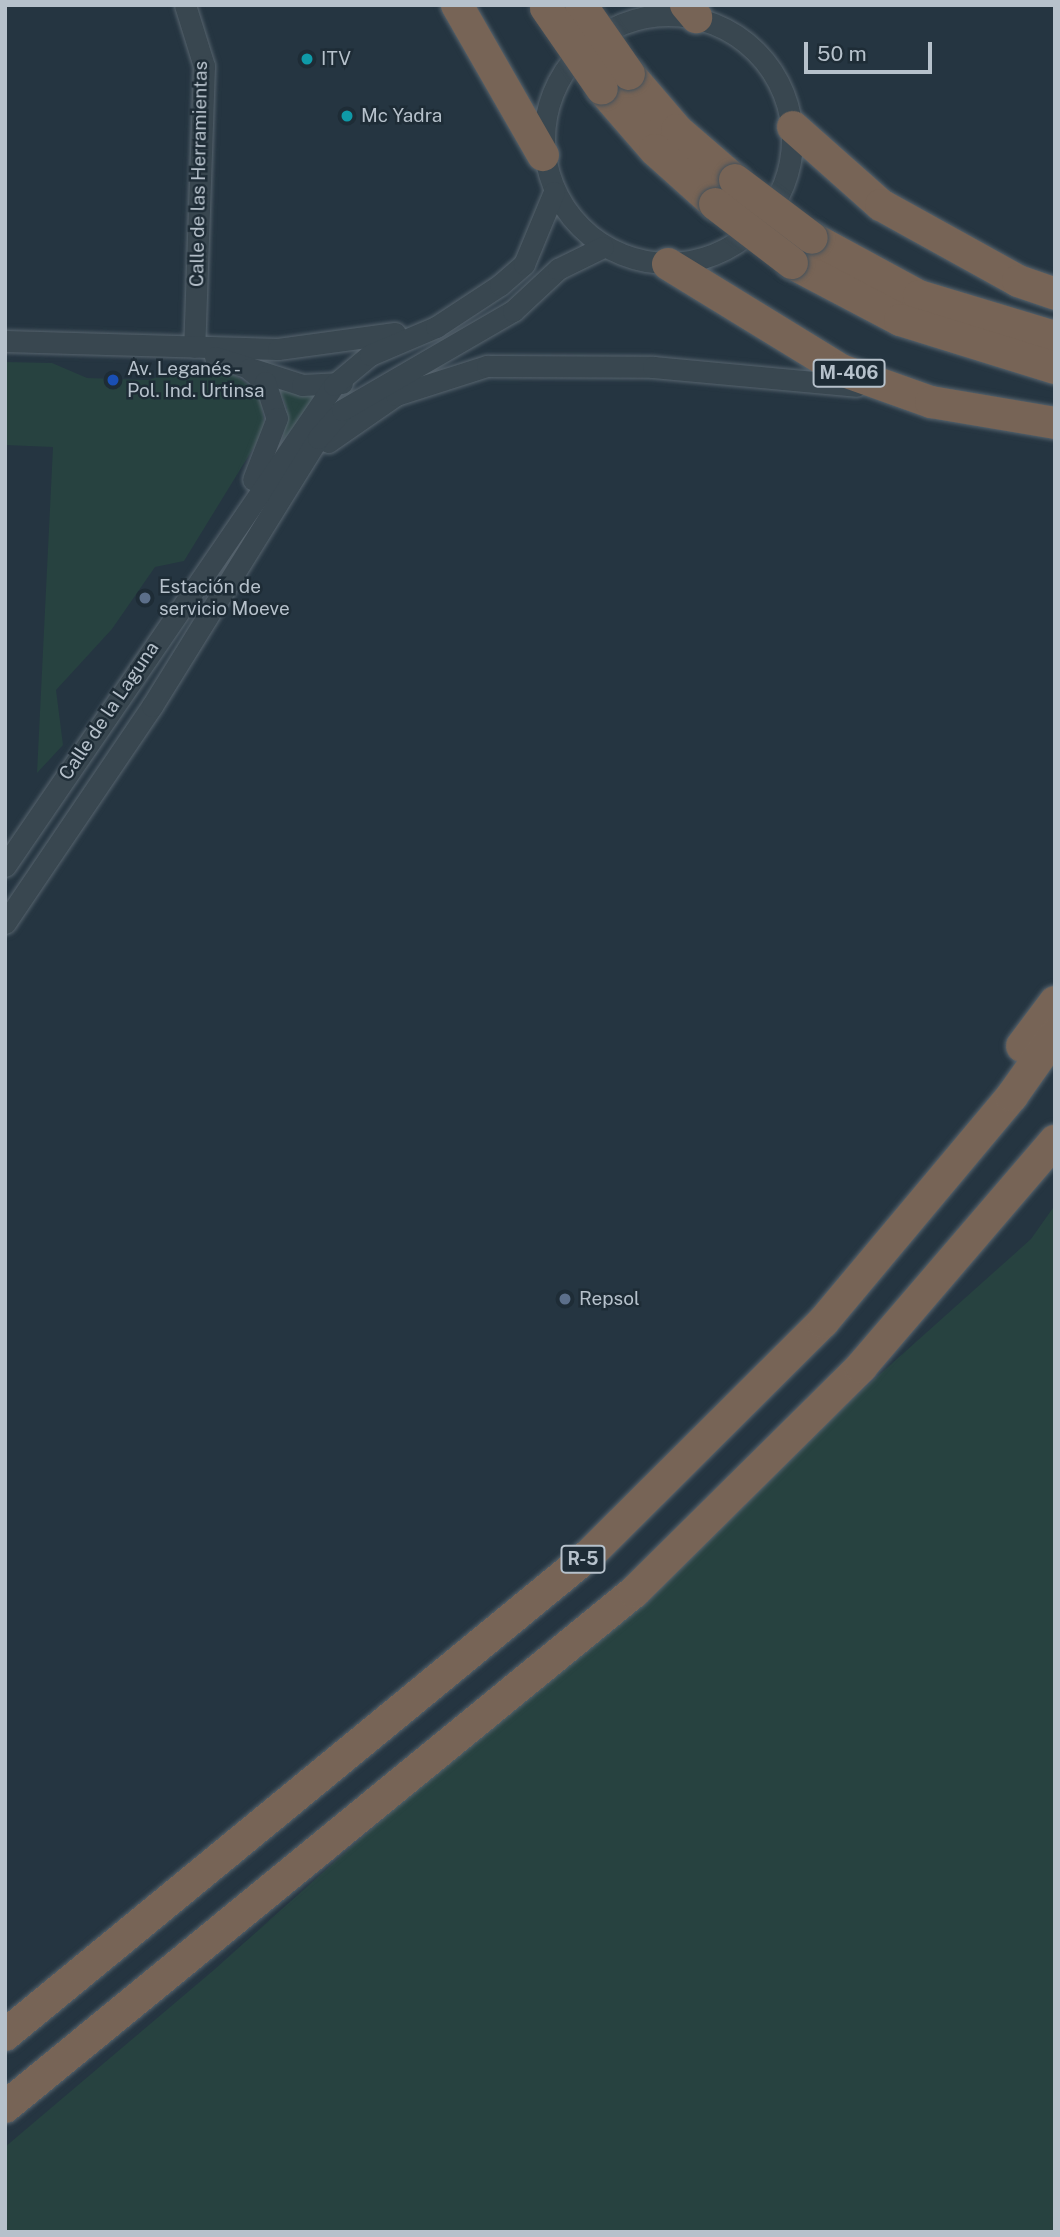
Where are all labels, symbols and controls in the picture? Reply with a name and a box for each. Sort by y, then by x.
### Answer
scale bar [808,28,936,72]
text: 50 m [817,41,867,66]
place label: ITV [321,48,351,70]
marker: ITV [299,51,315,67]
street label: Calle de las Herramientas [186,61,212,287]
place label: Mc Yadra [361,105,442,127]
marker: Mc Yadra [339,108,355,124]
place label: Av. Leganés - Pol. Ind. Urtinsa [127,358,265,402]
road number: M-406 [812,358,886,388]
marker: Av. Leganés - Pol. Ind. Urtinsa [105,372,121,388]
place label: Estación de servicio Moeve [159,576,290,620]
marker: Estación de servicio Moeve [137,590,153,606]
street label: Calle de la Laguna [54,637,164,785]
place label: Repsol [579,1288,640,1310]
marker: Repsol [557,1291,573,1307]
road number: R-5 [560,1544,606,1574]

